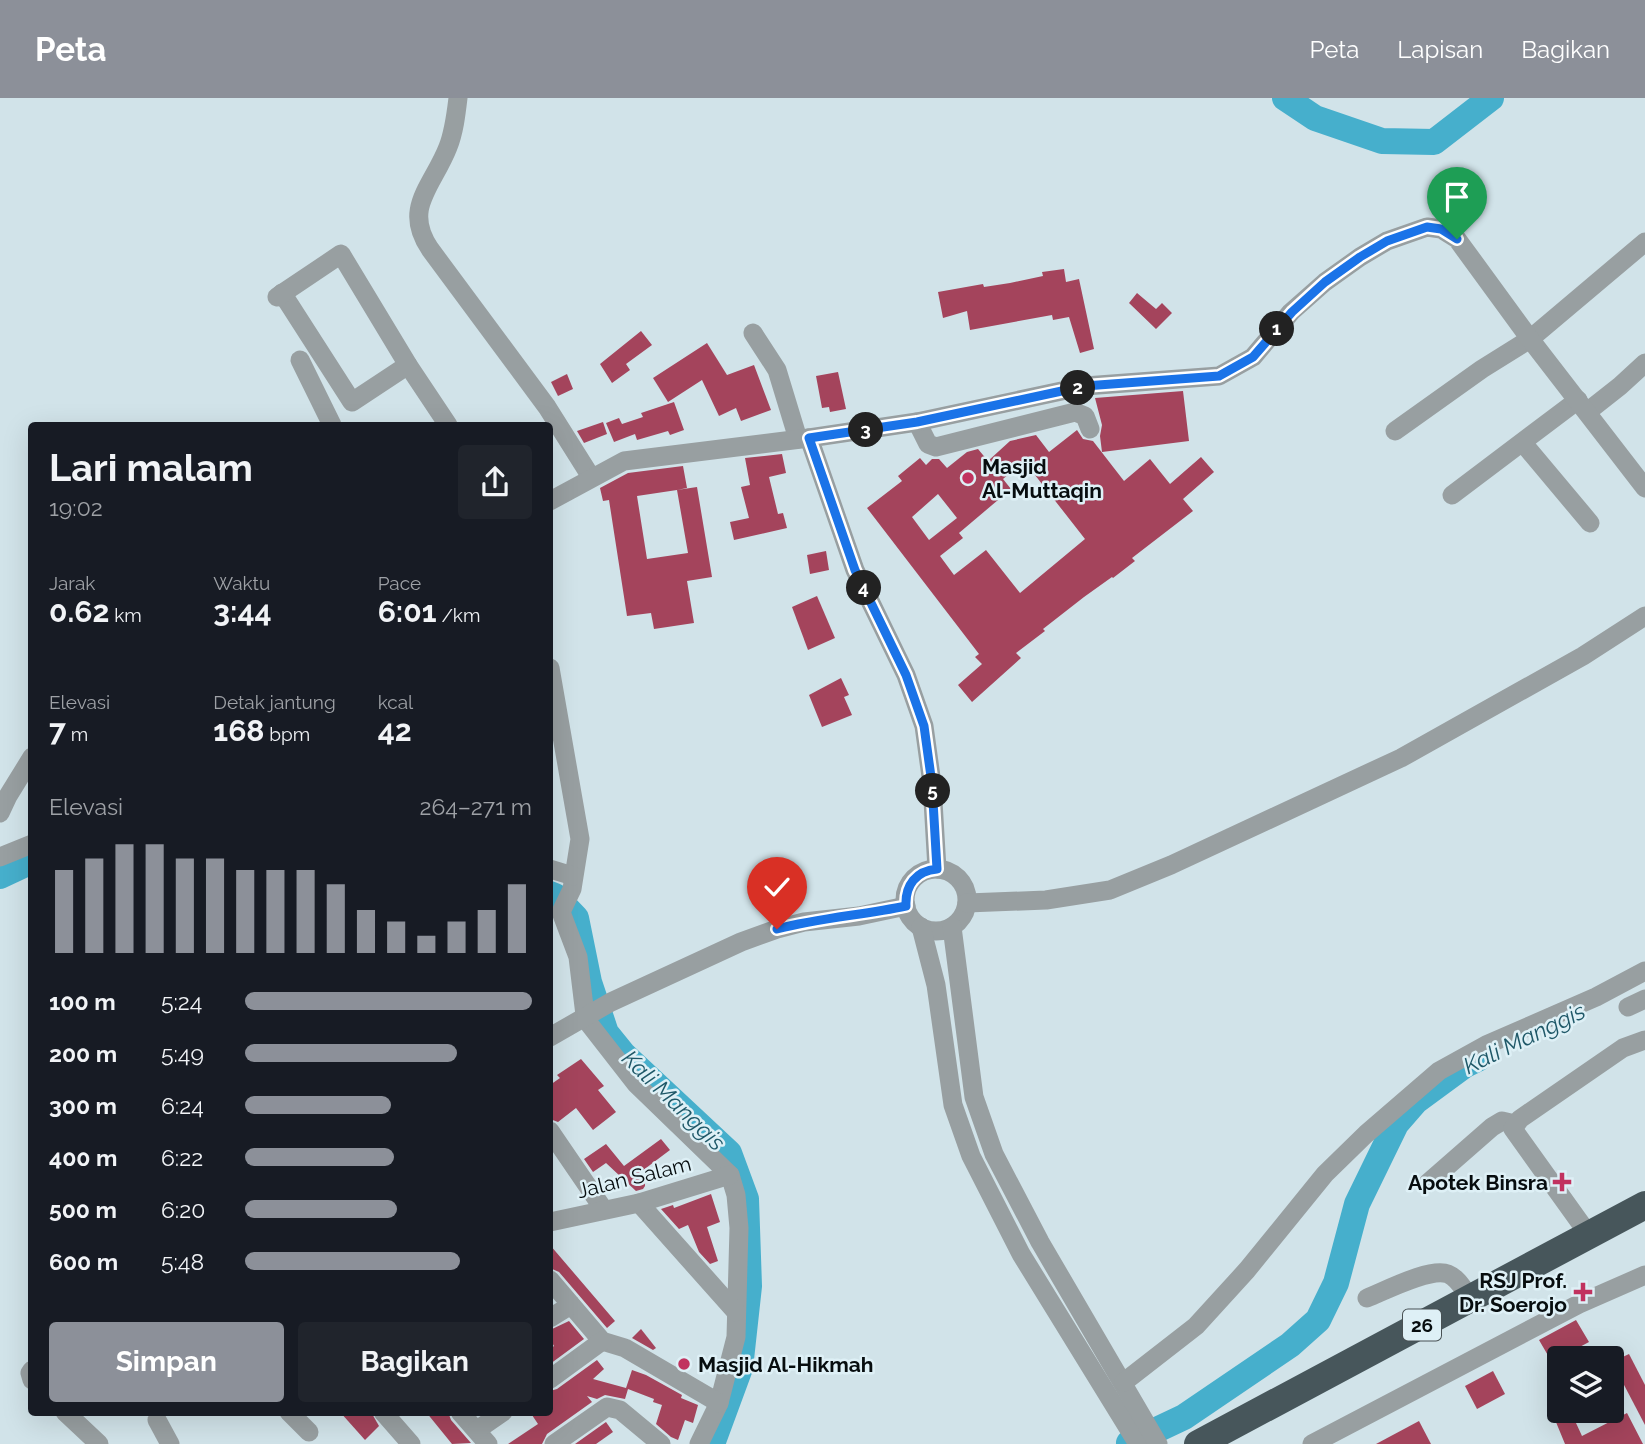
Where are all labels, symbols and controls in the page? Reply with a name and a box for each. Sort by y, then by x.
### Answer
text: Peta [35,30,106,69]
text: Peta [1310,35,1359,64]
text: Lapisan [1397,35,1483,64]
text: Bagikan [1521,35,1610,64]
pin [1427,167,1487,239]
icon: arrive [1438,178,1476,216]
pin: 1 [1260,312,1294,346]
text: 1 [1272,317,1281,339]
pin: 2 [1060,370,1096,406]
text: 2 [1072,376,1083,398]
pin: 3 [848,412,884,448]
text: 3 [860,418,871,440]
text: Lari malam [49,445,253,490]
button: share [458,445,532,519]
place label: Masjid Al-Muttaqin [982,454,1102,503]
marker: Masjid Al-Muttaqin [960,470,976,486]
text: 19:02 [49,494,103,521]
pin: 4 [846,570,882,606]
text: Jarak [49,572,95,594]
text: Waktu [213,572,270,594]
text: Pace [378,572,421,594]
text: 4 [858,576,869,598]
text: 0.62 [49,594,109,629]
text: 3:44 [213,594,272,629]
text: 6:01 [378,594,437,629]
text: km [109,604,142,626]
text: /km [437,604,480,626]
text: Elevasi [49,691,110,713]
text: Detak jantung [213,691,336,713]
text: kcal [378,691,413,713]
text: 7 [49,713,66,748]
text: 168 [213,713,264,748]
text: 42 [378,713,412,748]
text: m [66,723,88,745]
text: bpm [264,723,310,745]
pin: 5 [916,774,950,808]
text: 5 [927,779,938,801]
text: Elevasi [49,793,123,820]
text: 264–271 m [419,793,532,820]
pin [747,857,807,929]
icon: check [758,868,796,906]
text: 100 m [49,988,116,1015]
text: 5:24 [161,988,202,1015]
water label: Kali Manggis [1459,997,1590,1079]
text: 200 m [49,1040,117,1067]
text: 5:49 [161,1040,204,1067]
water label: Kali Manggis [617,1044,731,1156]
text: 300 m [49,1092,117,1119]
text: 6:24 [161,1092,204,1119]
text: 400 m [49,1144,117,1171]
text: 6:22 [161,1144,203,1171]
street label: Jalan Salam [574,1151,694,1203]
place label: Apotek Binsra [1408,1170,1548,1195]
marker: Apotek Binsra [1554,1174,1570,1190]
text: 500 m [49,1196,117,1223]
text: 6:20 [161,1196,205,1223]
text: 600 m [49,1248,118,1275]
text: 5:48 [161,1248,204,1275]
place label: RSJ Prof. Dr. Soerojo [1459,1268,1567,1317]
marker: RSJ Prof. Dr. Soerojo [1573,1282,1593,1302]
road number: 26 [1403,1310,1441,1340]
button: Simpan [49,1322,284,1402]
button: Bagikan [298,1322,532,1402]
map controls [1547,1346,1624,1423]
button: layers [1547,1346,1624,1423]
place label: Masjid Al-Hikmah [698,1352,874,1377]
marker: Masjid Al-Hikmah [676,1356,692,1372]

